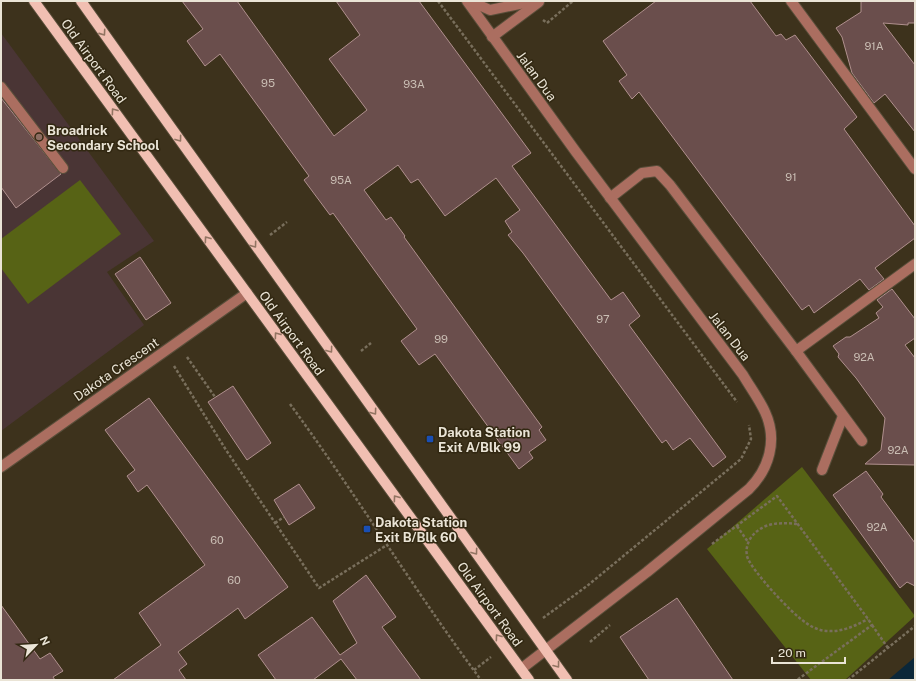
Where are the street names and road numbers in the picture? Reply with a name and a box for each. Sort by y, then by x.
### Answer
street label: Old Airport Road [58,16,129,106]
street label: Jalan Dua [514,49,560,104]
street label: Old Airport Road [256,288,327,378]
street label: Jalan Dua [706,309,753,364]
street label: Dakota Crescent [71,335,162,404]
street label: Old Airport Road [454,559,525,649]

